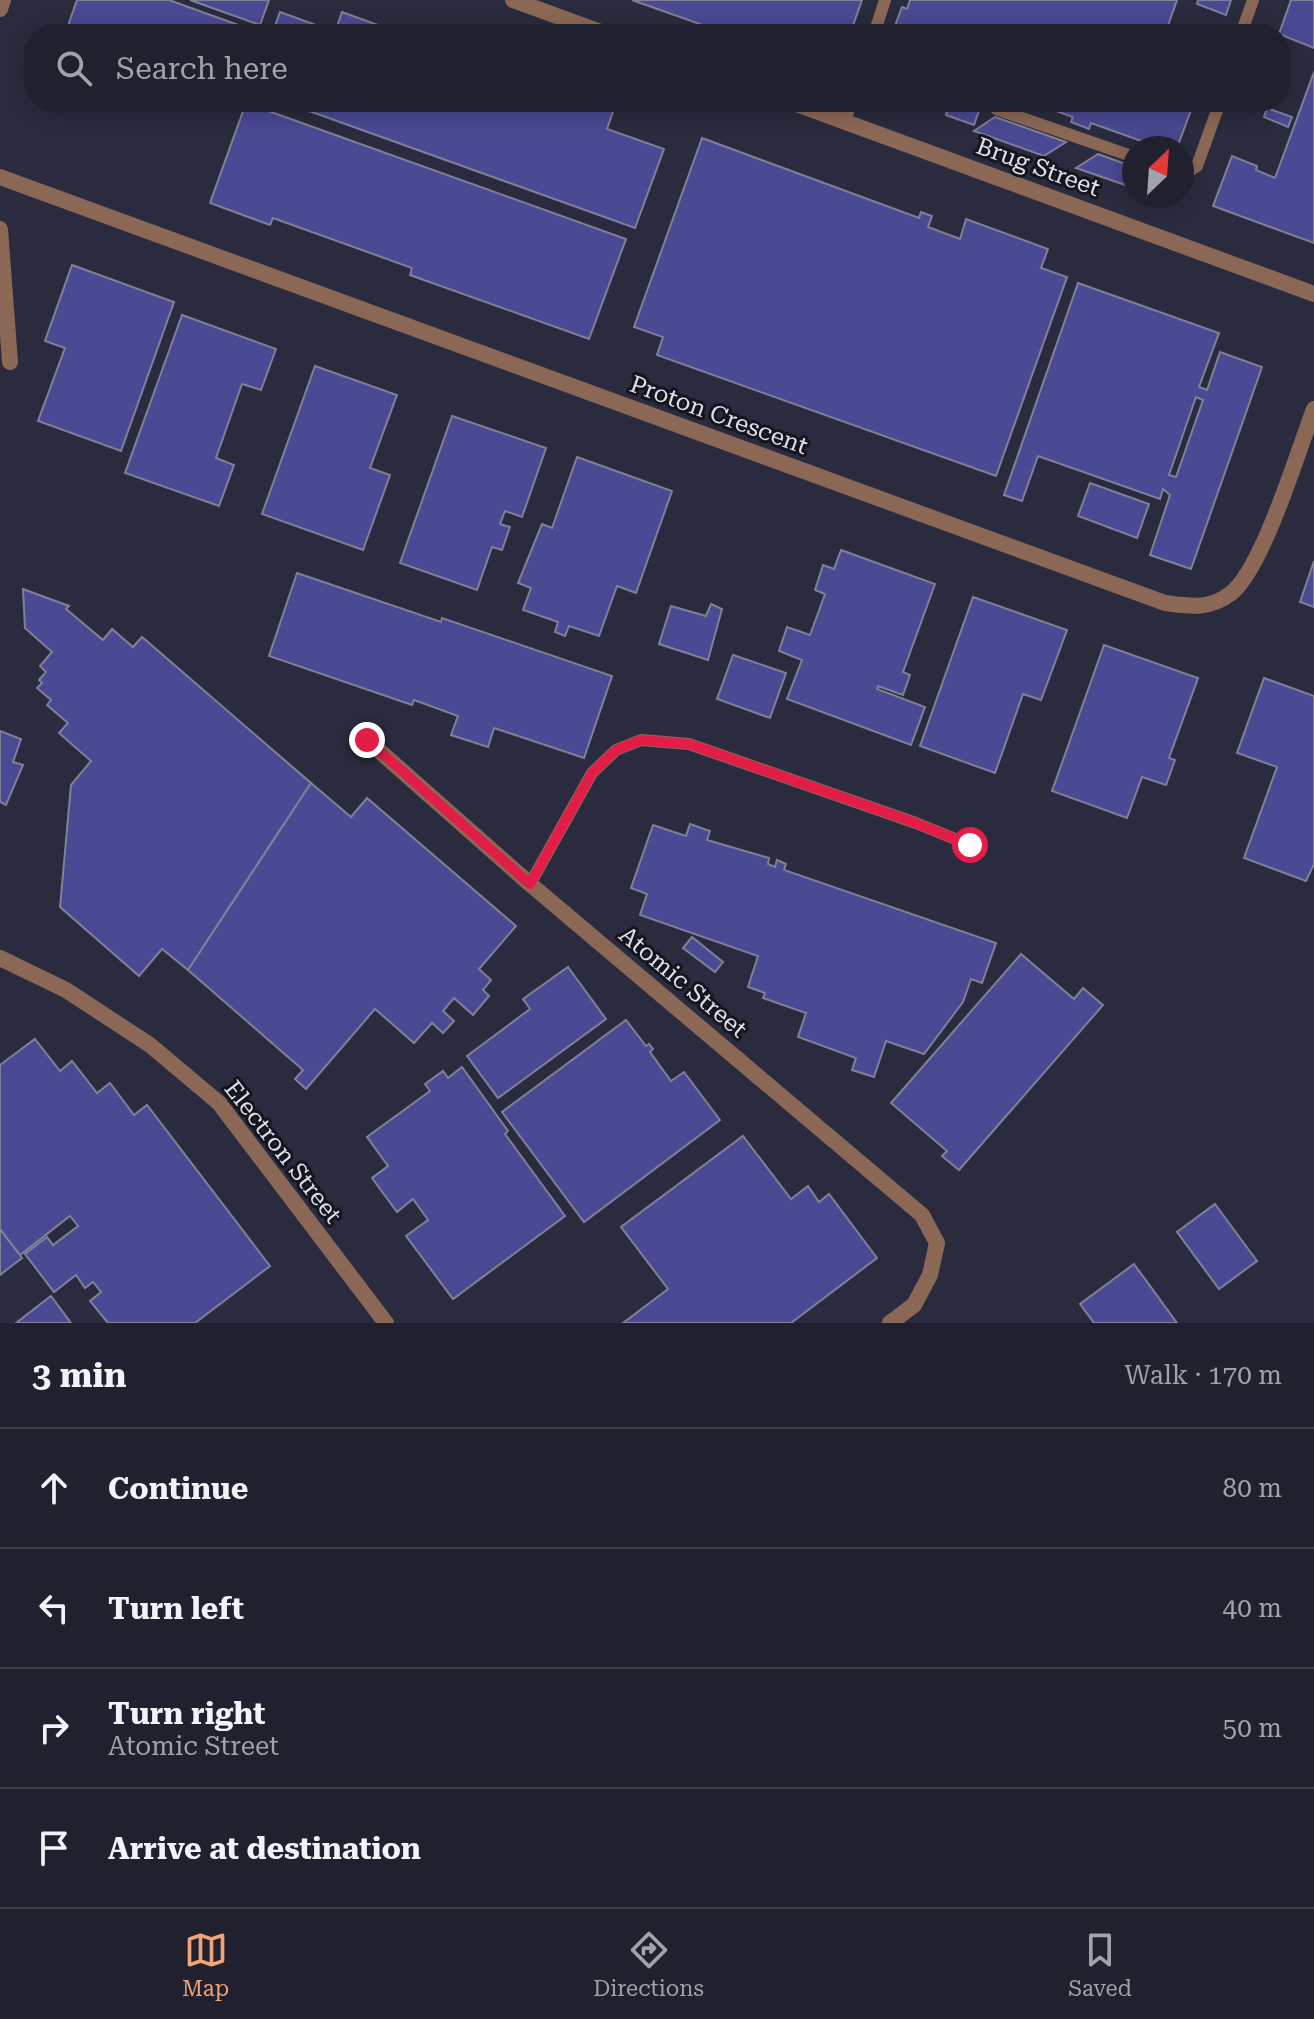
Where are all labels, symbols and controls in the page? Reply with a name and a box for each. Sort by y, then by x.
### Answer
search box [24,24,1290,112]
icon: search [52,46,96,90]
text: Search here [116,51,288,86]
street label: Brug Street [972,132,1104,202]
north arrow [1122,136,1194,208]
street label: Proton Crescent [626,370,812,460]
route end [349,722,385,758]
route start [952,827,988,863]
street label: Atomic Street [614,921,752,1043]
street label: Electron Street [219,1075,347,1229]
text: 3 min [32,1355,127,1395]
text: Walk · 170 m [1124,1360,1282,1390]
icon: ahead [32,1466,76,1510]
text: Continue [108,1471,248,1506]
text: 80 m [1223,1473,1282,1503]
icon: left [32,1586,76,1630]
text: Turn left [108,1591,244,1626]
text: 40 m [1223,1593,1282,1623]
text: Turn right [108,1696,265,1731]
icon: right [32,1706,76,1750]
text: 50 m [1223,1713,1282,1743]
text: Atomic Street [108,1731,279,1761]
icon: arrive [32,1826,76,1870]
text: Arrive at destination [108,1831,421,1866]
tab: Map [182,1928,229,2001]
tab: Directions [593,1928,704,2001]
tab: Saved [1068,1928,1132,2001]

